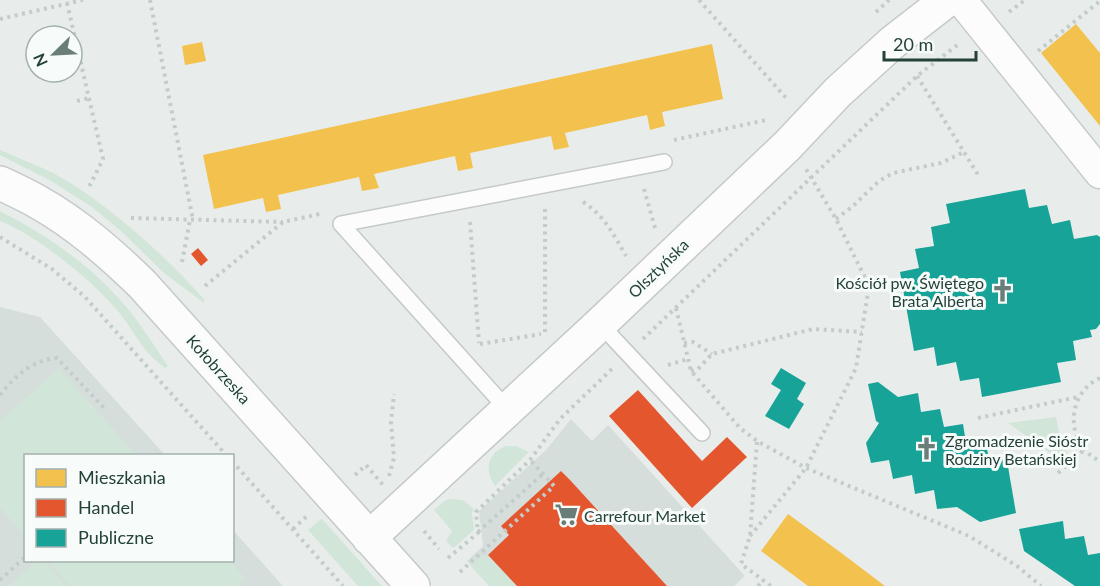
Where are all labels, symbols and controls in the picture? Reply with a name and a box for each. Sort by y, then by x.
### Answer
north arrow [24,24,84,84]
scale bar [884,24,976,62]
text: 20 m [893,33,933,55]
text: N [29,51,51,70]
street label: Olsztyńska [624,235,692,301]
place label: Kościół pw. Świętego Brata Alberta [835,273,984,310]
church icon: Kościół pw. Świętego Brata Alberta [989,278,1015,304]
street label: Kołobrzeska [183,331,255,407]
place label: Zgromadzenie Sióstr Rodziny Betańskiej [945,431,1088,468]
church icon: Zgromadzenie Sióstr Rodziny Betańskiej [914,436,940,462]
legend [24,454,234,562]
text: Mieszkania [78,466,166,488]
text: Handel [78,496,134,518]
supermarket icon: Carrefour Market [553,502,579,528]
place label: Carrefour Market [584,506,706,525]
text: Publiczne [78,526,154,548]

